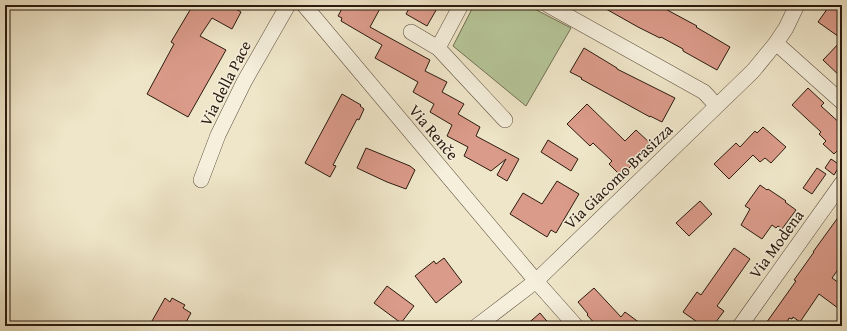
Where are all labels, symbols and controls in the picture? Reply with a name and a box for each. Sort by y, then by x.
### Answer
street label: Via della Pace [193,36,257,130]
street label: Via Renče [403,99,465,165]
street label: Via Giacomo Brasizza [558,117,678,234]
street label: Via Modena [743,204,809,283]

